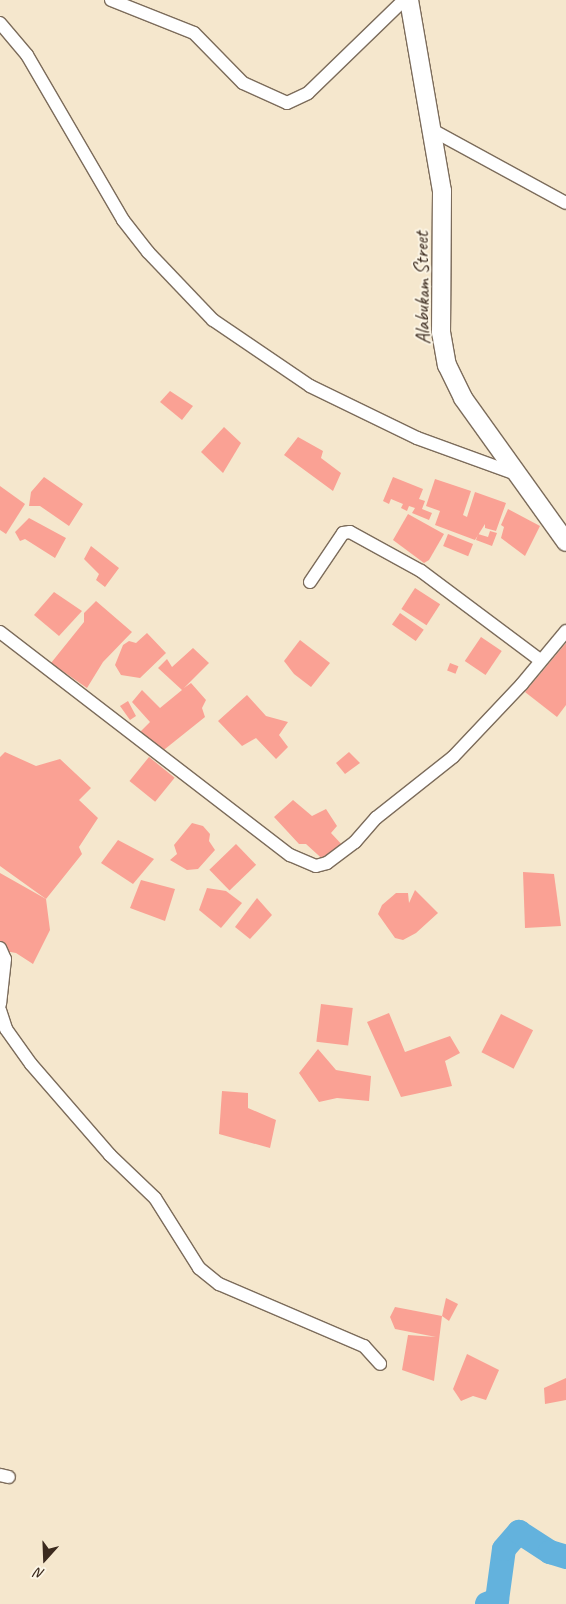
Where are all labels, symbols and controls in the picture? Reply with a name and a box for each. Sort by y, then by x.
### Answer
street label: Alabukam Street [409,231,435,345]
north arrow [20,1534,70,1584]
text: N [33,1564,47,1583]

